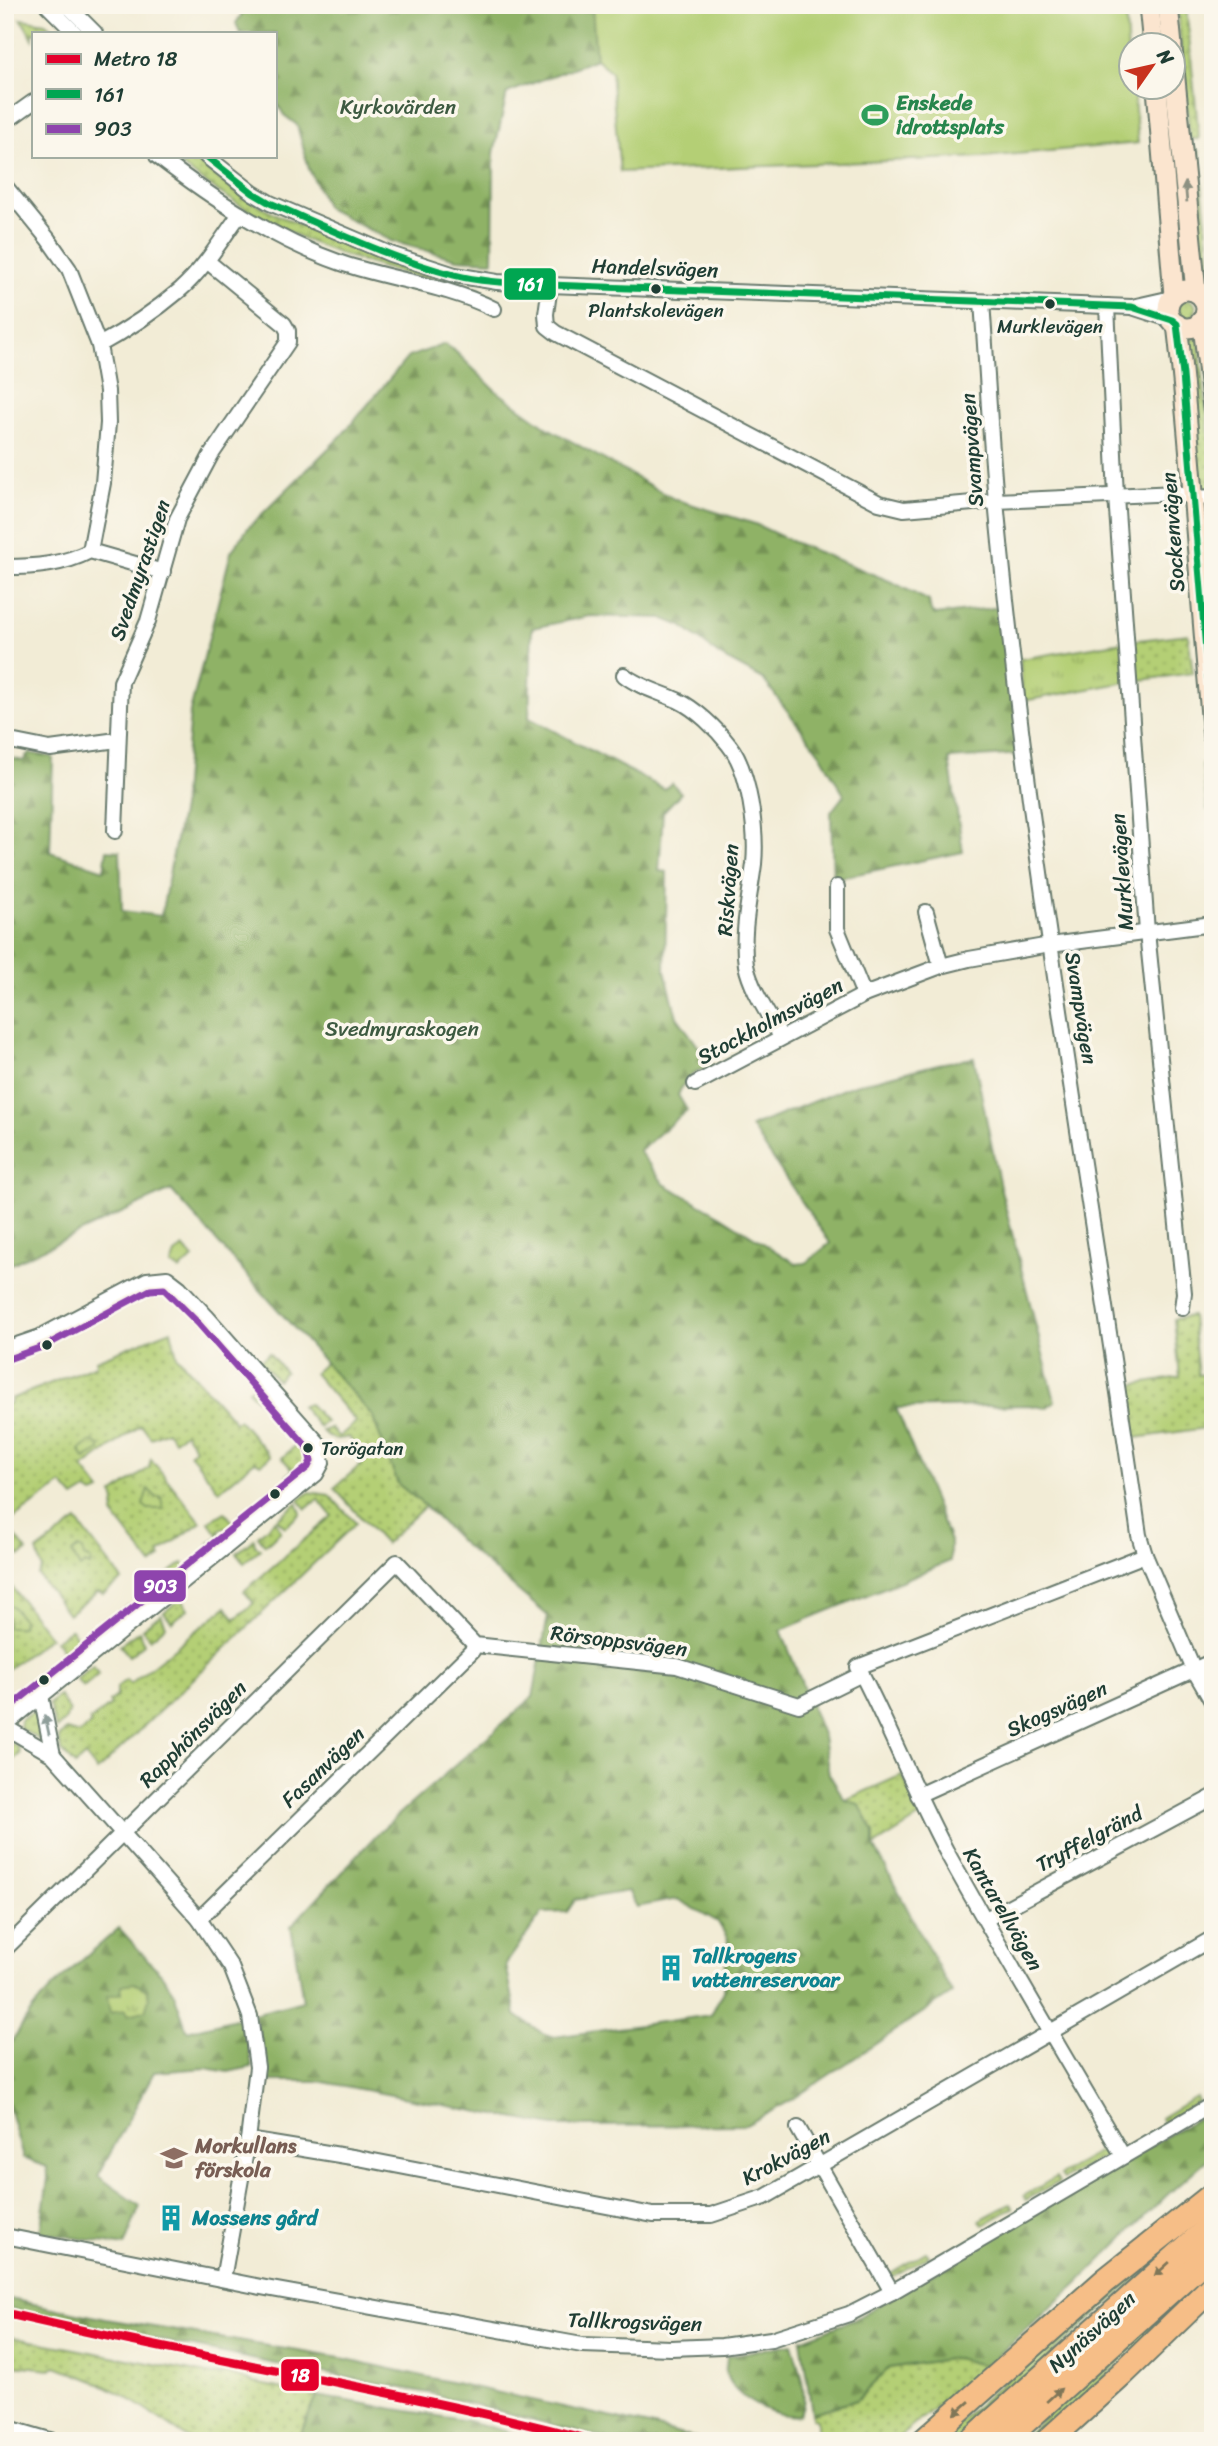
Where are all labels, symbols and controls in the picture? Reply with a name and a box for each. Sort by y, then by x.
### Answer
legend [32,32,276,158]
north arrow [1116,32,1186,102]
text: Metro 18 [94,40,178,78]
text: N [1148,41,1184,72]
text: 161 [94,76,124,114]
place label: Enskede idrottsplats [896,84,1005,146]
park label: Kyrkovärden [340,88,456,126]
sports icon: Enskede idrottsplats [860,100,890,130]
text: 903 [94,110,132,148]
one-way arrow [1181,181,1192,203]
street label: Handelsvägen [591,247,719,289]
line badge: 161 [503,267,557,301]
text: 161 [516,268,544,301]
marker: Plantskolevägen [649,282,663,296]
place label: Plantskolevägen [588,294,724,327]
marker: Murklevägen [1043,297,1057,311]
place label: Murklevägen [997,310,1103,343]
street label: Svampvägen [949,392,995,508]
street label: Sockenvägen [1150,471,1196,593]
street label: Svedmyrastigen [98,494,182,646]
street label: Murklevägen [1099,812,1145,932]
street label: Riskvägen [706,843,750,937]
street label: Svampvägen [1053,949,1109,1067]
street label: Stockholmsvägen [690,966,850,1076]
park label: Svedmyraskogen [325,1010,479,1048]
unlabelled marker [40,1338,54,1352]
place label: Torögatan [321,1432,404,1465]
marker: Torögatan [301,1441,315,1455]
unlabelled marker [268,1487,282,1501]
line badge: 903 [133,1569,187,1603]
text: 903 [143,1570,178,1603]
street label: Rörsoppsvägen [549,1614,689,1668]
street label: Skogsvägen [1000,1670,1114,1748]
street label: Rapphönsvägen [130,1671,256,1797]
unlabelled marker [37,1673,51,1687]
one-way arrow [41,1714,52,1736]
street label: Fasanvägen [272,1717,374,1817]
street label: Tryffelgränd [1028,1794,1151,1883]
street label: Kantarellvägen [952,1840,1054,1978]
place label: Tallkrogens vattenreservoar [692,1937,842,1999]
building icon: Tallkrogens vattenreservoar [656,1953,686,1983]
street label: Krokvägen [735,2118,837,2196]
place label: Morkullans förskola [194,2127,297,2189]
school or university icon: Morkullans förskola [159,2143,189,2173]
place label: Mossens gård [191,2199,319,2237]
building icon: Mossens gård [156,2203,186,2233]
one-way arrow [1154,2261,1171,2277]
street label: Nynäsvägen [1039,2281,1145,2383]
street label: Tallkrogsvägen [567,2301,703,2343]
line badge: 18 [280,2358,320,2392]
text: 18 [290,2359,310,2392]
one-way arrow [1045,2387,1063,2403]
one-way arrow [954,2400,971,2415]

